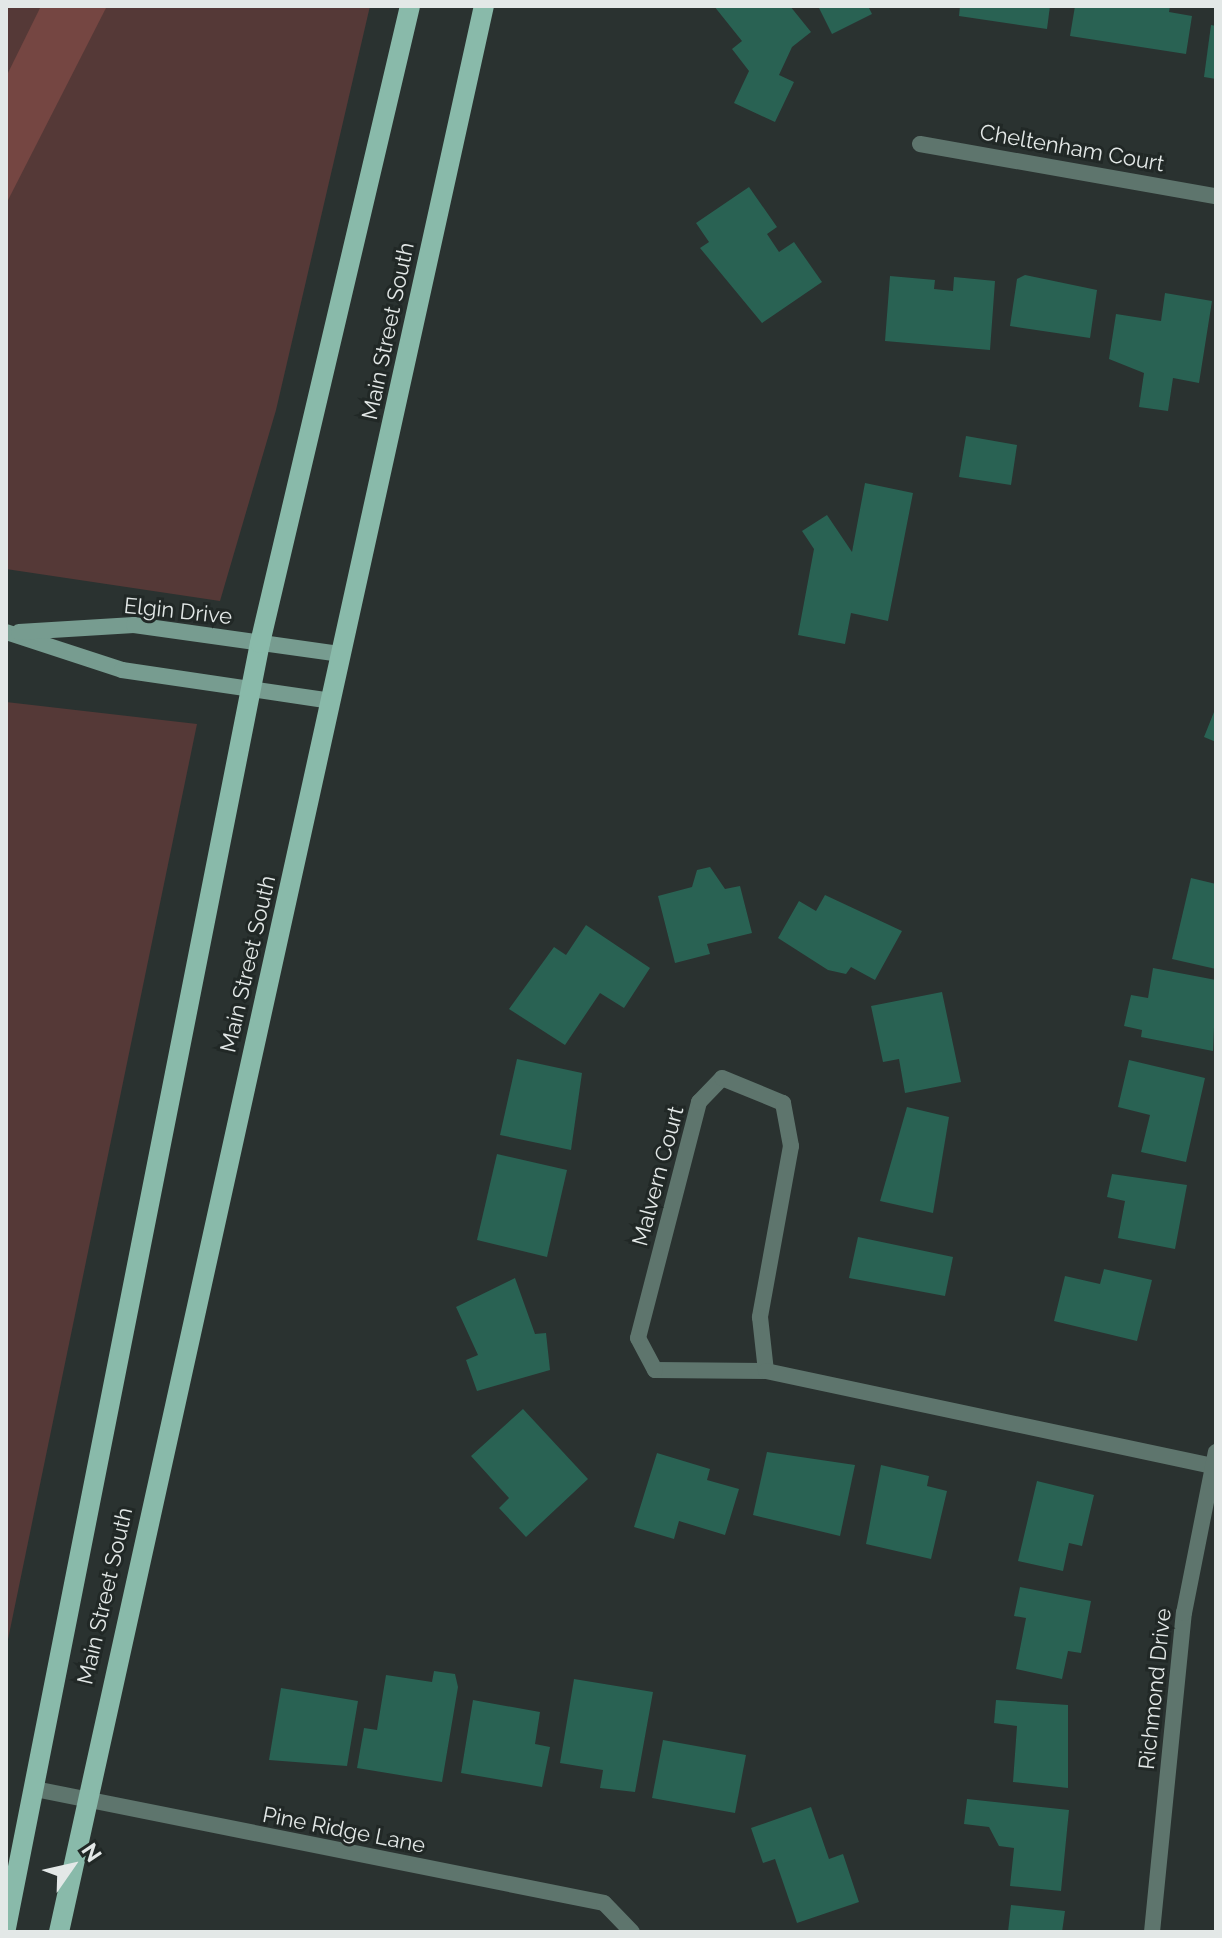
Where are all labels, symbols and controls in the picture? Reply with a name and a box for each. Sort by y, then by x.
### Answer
street label: Cheltenham Court [978,119,1166,177]
street label: Main Street South [356,240,420,422]
street label: Elgin Drive [123,592,233,630]
street label: Main Street South [215,873,281,1055]
street label: Malvern Court [627,1103,689,1249]
street label: Main Street South [72,1505,138,1687]
street label: Richmond Drive [1133,1607,1177,1771]
street label: Pine Ridge Lane [260,1801,428,1859]
north arrow [32,1826,112,1906]
text: N [76,1838,107,1867]

